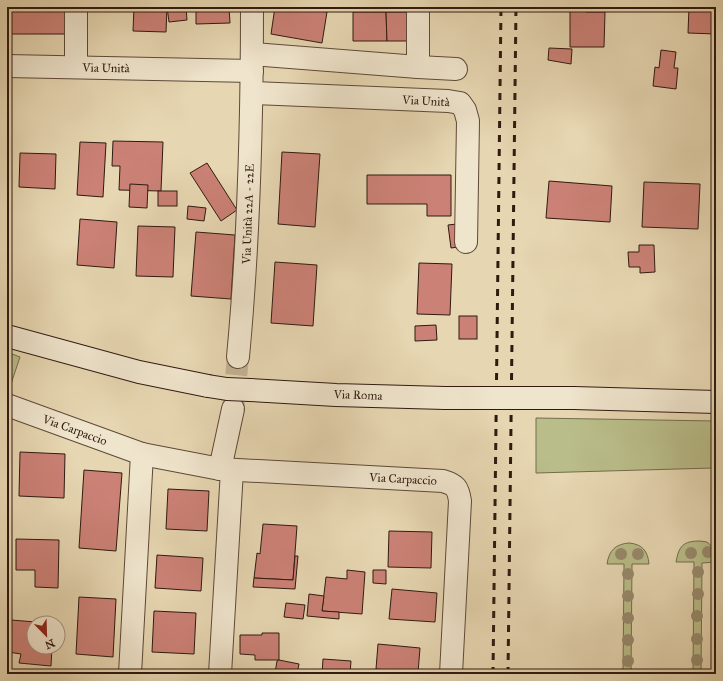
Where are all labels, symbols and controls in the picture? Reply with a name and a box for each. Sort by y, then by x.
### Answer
street label: Via Unità [81,61,131,75]
street label: Via Unità [401,93,451,109]
street label: Via Unità 22A - 22E [239,163,257,265]
street label: Via Roma [332,387,384,403]
street label: Via Carpaccio [40,412,109,448]
street label: Via Carpaccio [368,470,437,488]
north arrow [26,615,66,655]
text: N [42,636,57,652]

